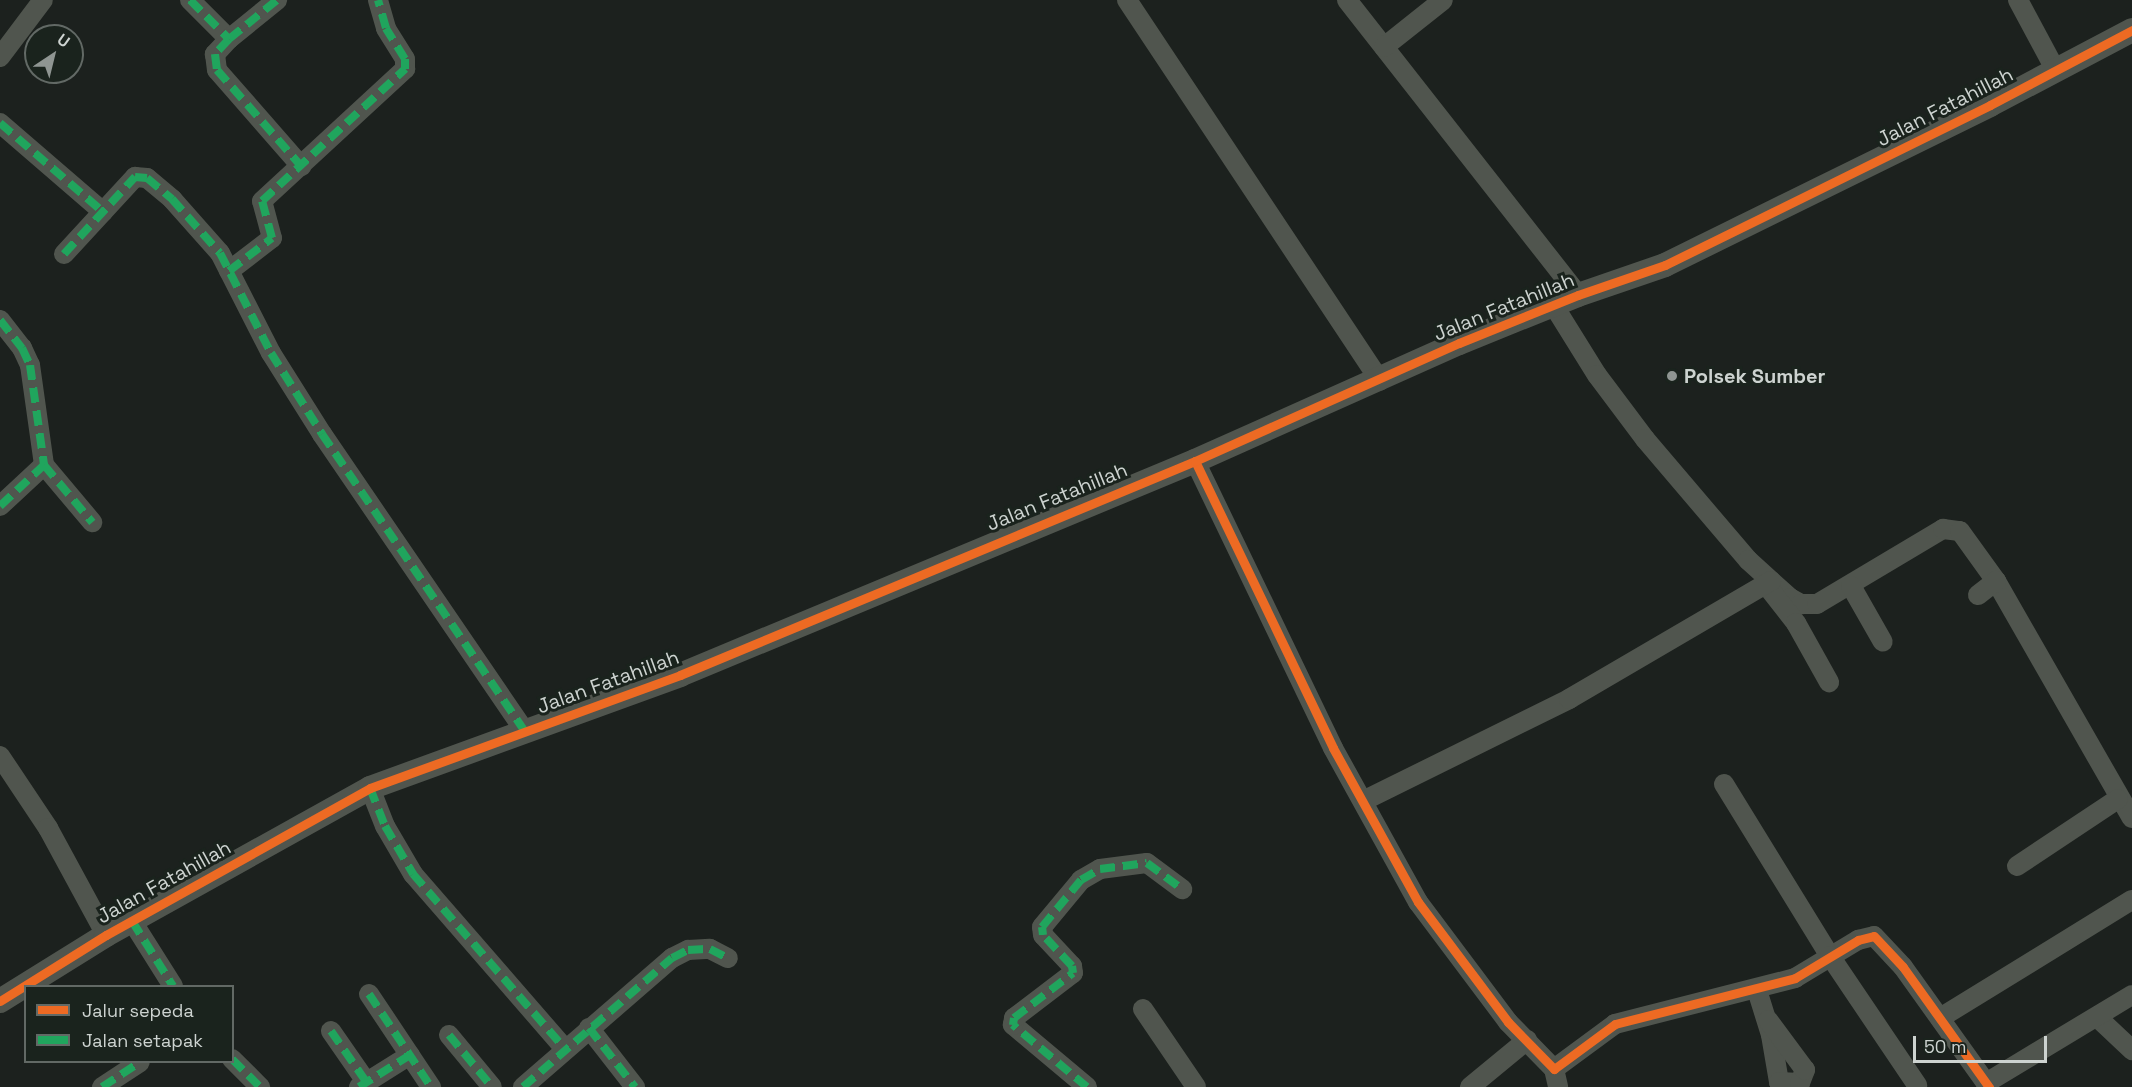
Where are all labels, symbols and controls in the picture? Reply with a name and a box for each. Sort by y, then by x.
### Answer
north arrow [24,24,84,84]
text: U [53,29,74,52]
street label: Jalan Fatahillah [1873,62,2017,152]
street label: Jalan Fatahillah [1430,268,1578,346]
place label: Polsek Sumber [1684,364,1826,388]
marker: Polsek Sumber [1665,369,1679,383]
street label: Jalan Fatahillah [983,458,1131,536]
street label: Jalan Fatahillah [534,645,682,719]
street label: Jalan Fatahillah [93,835,235,929]
legend [24,985,234,1063]
text: Jalur sepeda [82,999,194,1022]
scale bar [1916,1024,2050,1062]
text: Jalan setapak [82,1029,203,1052]
text: 50 m [1924,1035,1966,1058]

